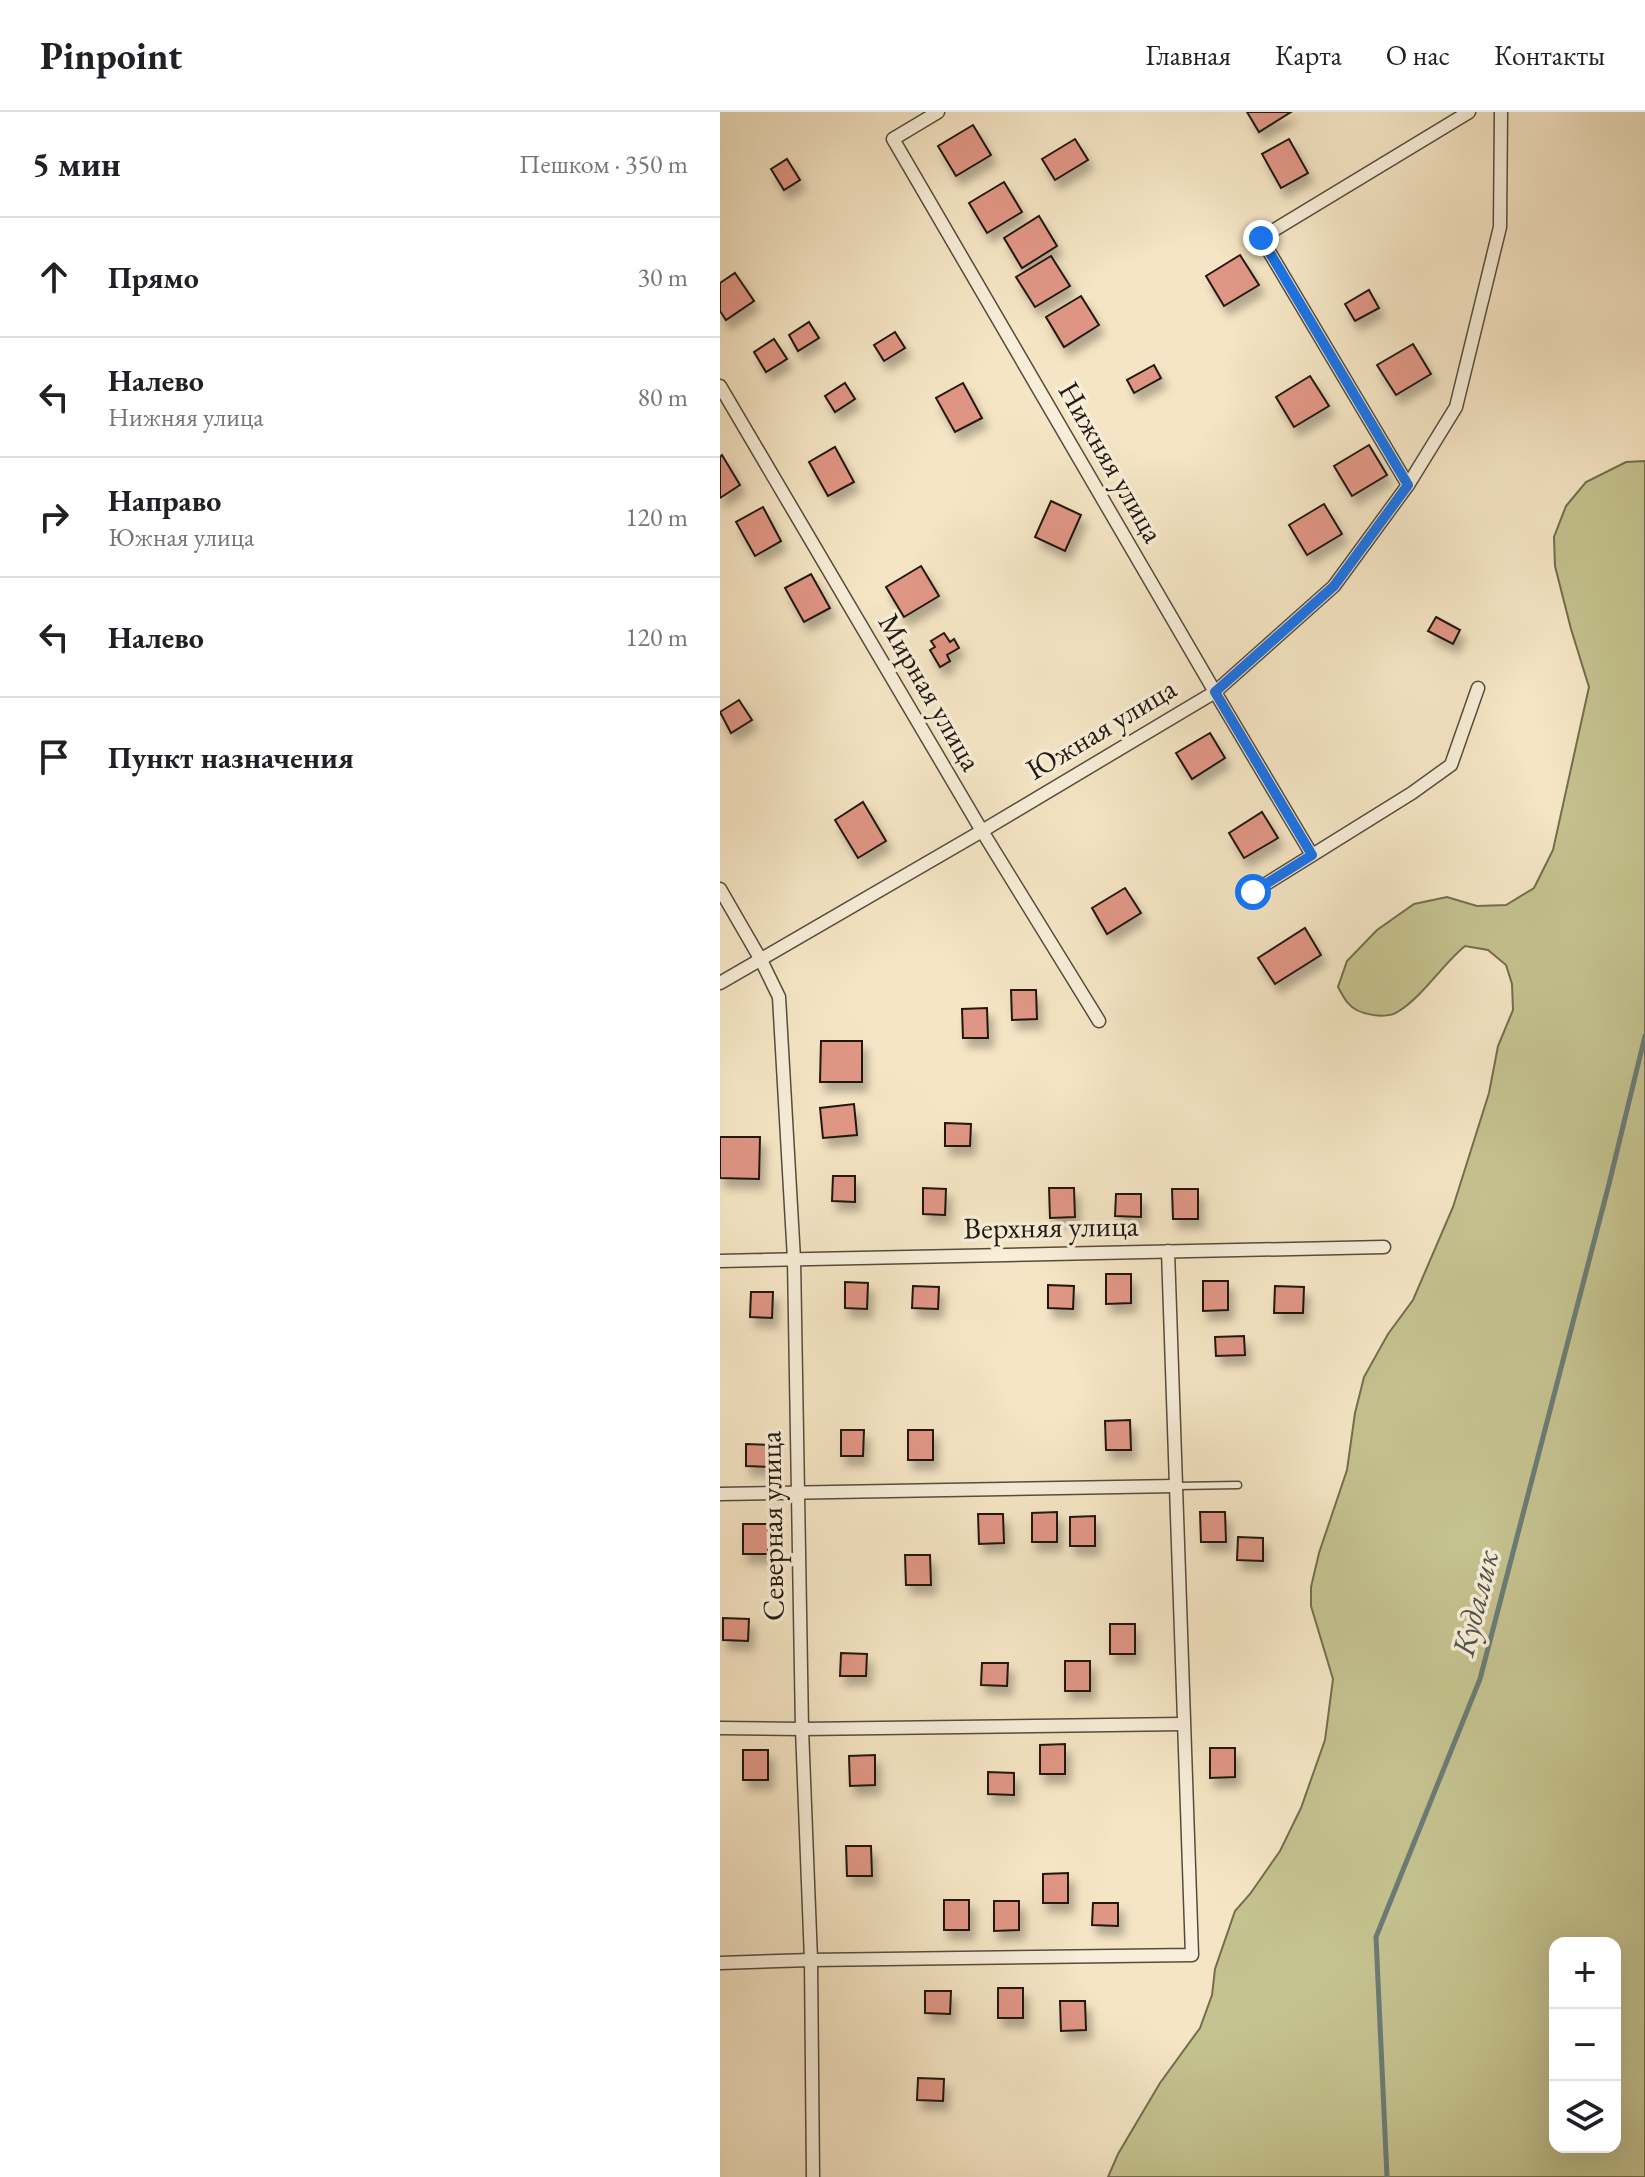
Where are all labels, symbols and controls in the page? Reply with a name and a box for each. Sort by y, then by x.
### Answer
text: Pinpoint [40,31,182,80]
text: Главная [1146,37,1231,73]
text: Карта [1275,37,1342,73]
text: О нас [1386,37,1450,73]
text: Контакты [1494,37,1605,73]
text: 5 мин [32,142,121,186]
text: Пешком · 350 m [519,147,688,181]
route end [1243,220,1279,256]
icon: ahead [32,255,76,299]
text: Прямо [108,258,199,297]
text: 30 m [638,260,688,294]
text: Налево [108,361,204,400]
street label: Нижняя улица [1050,374,1173,549]
icon: left [32,375,76,419]
text: 80 m [638,380,688,414]
text: Нижняя улица [108,400,264,434]
text: Направо [108,481,221,520]
icon: right [32,495,76,539]
text: 120 m [625,500,688,534]
text: Южная улица [108,520,254,554]
street label: Мирная улица [870,606,991,778]
icon: left [32,615,76,659]
text: Налево [108,618,204,657]
text: 120 m [625,620,688,654]
street label: Южная улица [1018,668,1183,789]
icon: arrive [32,735,76,779]
text: Пункт назначения [108,738,354,777]
route start [1235,874,1271,910]
street label: Верхняя улица [963,1205,1139,1248]
street label: Северная улица [750,1431,793,1621]
water label: Кудалик [1441,1545,1509,1661]
map controls [1549,1937,1621,2153]
button: + [1549,1937,1621,2009]
button: − [1549,2009,1621,2081]
button: layers [1549,2081,1621,2153]

